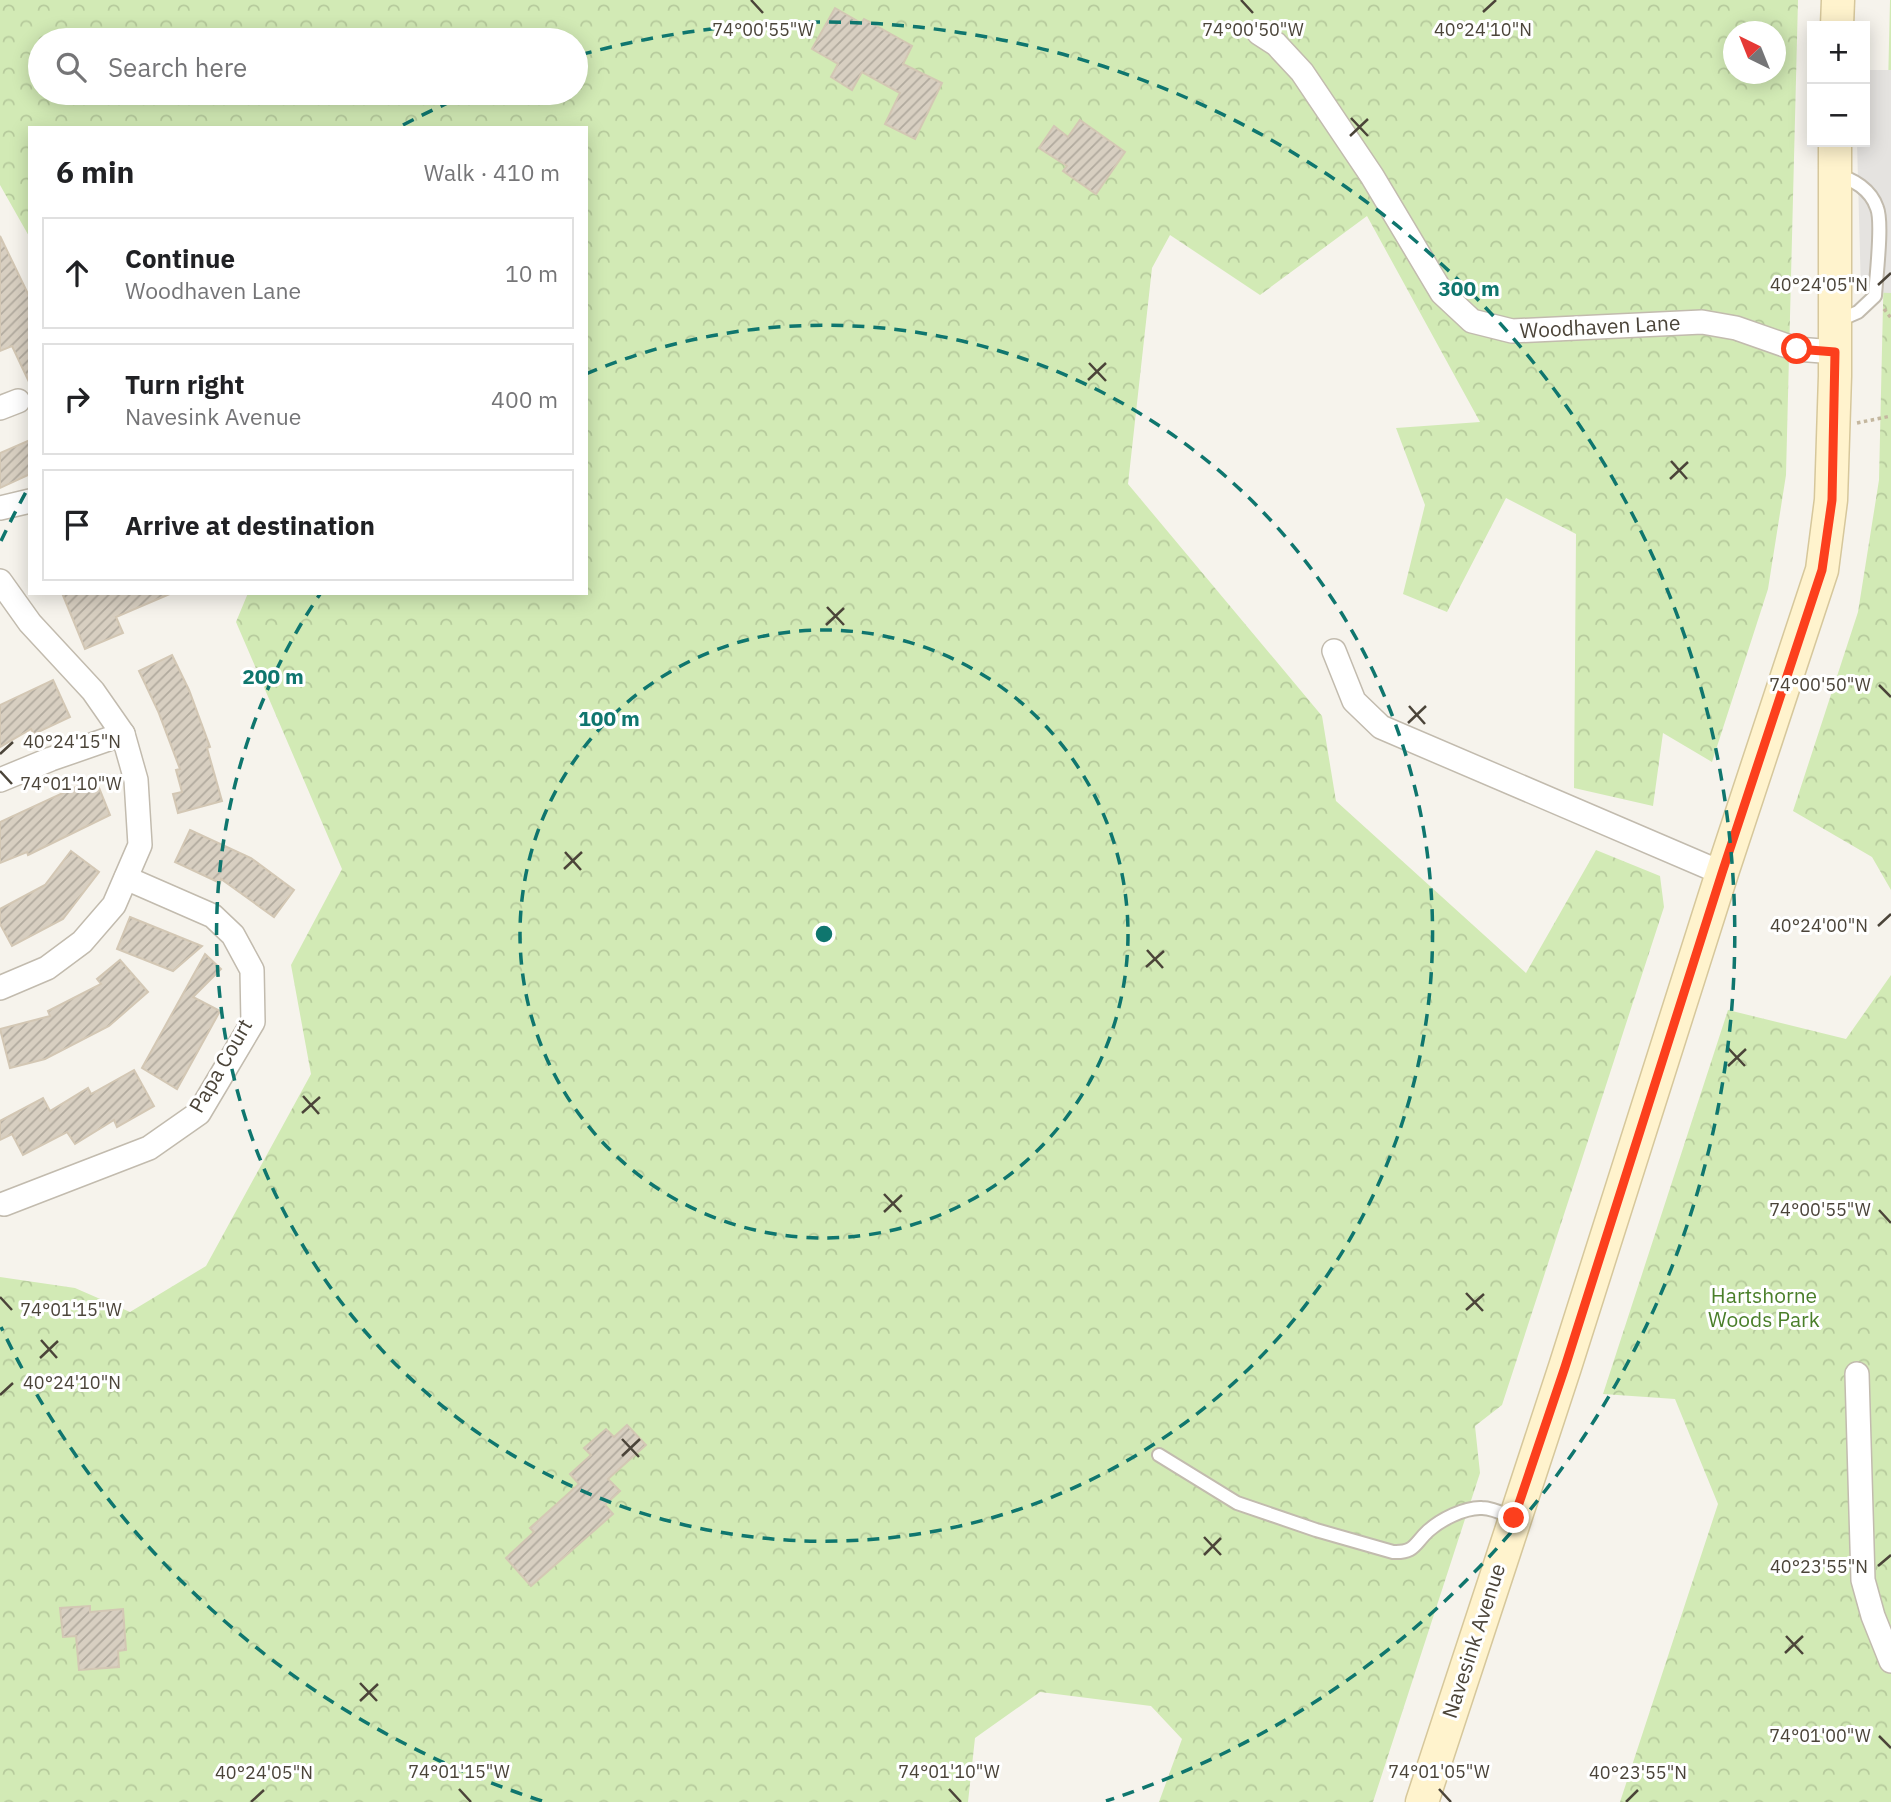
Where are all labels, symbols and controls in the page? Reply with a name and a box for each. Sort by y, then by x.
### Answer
text: 74°00'55"W [712,18,814,41]
text: 74°00'50"W [1202,18,1304,41]
text: 40°24'10"N [1434,18,1532,41]
north arrow [1723,21,1786,84]
map controls [1807,21,1870,147]
button: + [1807,21,1870,84]
search box [28,28,588,105]
icon: search [52,48,90,86]
text: Search here [108,50,247,84]
button: − [1807,84,1870,147]
text: 6 min [56,152,134,191]
text: Walk · 410 m [424,157,560,187]
text: Continue [125,241,235,275]
icon: ahead [58,254,96,292]
text: 10 m [505,258,558,288]
text: 40°24'05"N [1770,273,1868,296]
text: 300 m [1438,274,1500,302]
text: Woodhaven Lane [125,275,301,305]
street label: Woodhaven Lane [1519,308,1681,344]
route start [1781,333,1812,364]
text: Turn right [125,367,244,401]
icon: right [58,380,96,418]
text: 400 m [491,384,558,414]
text: Navesink Avenue [125,401,301,431]
icon: arrive [58,506,96,544]
text: Arrive at destination [125,508,375,542]
text: 200 m [242,662,304,690]
text: 74°00'50"W [1769,673,1871,696]
text: 100 m [578,704,640,732]
text: 40°24'15"N [23,730,121,753]
text: 74°01'10"W [20,772,122,795]
text: 40°24'00"N [1770,914,1868,937]
centre of rings [812,922,836,946]
street label: Papa Court [182,1013,258,1118]
text: 74°00'55"W [1769,1198,1871,1221]
park label: Hartshorne Woods Park [1708,1281,1820,1333]
text: 74°01'15"W [20,1298,122,1321]
text: 40°24'10"N [23,1371,121,1394]
route end [1498,1502,1529,1533]
text: 40°23'55"N [1770,1555,1868,1578]
street label: Navesink Avenue [1435,1560,1511,1722]
text: 74°01'00"W [1769,1724,1871,1747]
text: 74°01'15"W [408,1760,510,1783]
text: 74°01'10"W [898,1760,1000,1783]
text: 74°01'05"W [1388,1760,1490,1783]
text: 40°24'05"N [215,1761,313,1784]
text: 40°23'55"N [1589,1761,1687,1784]

